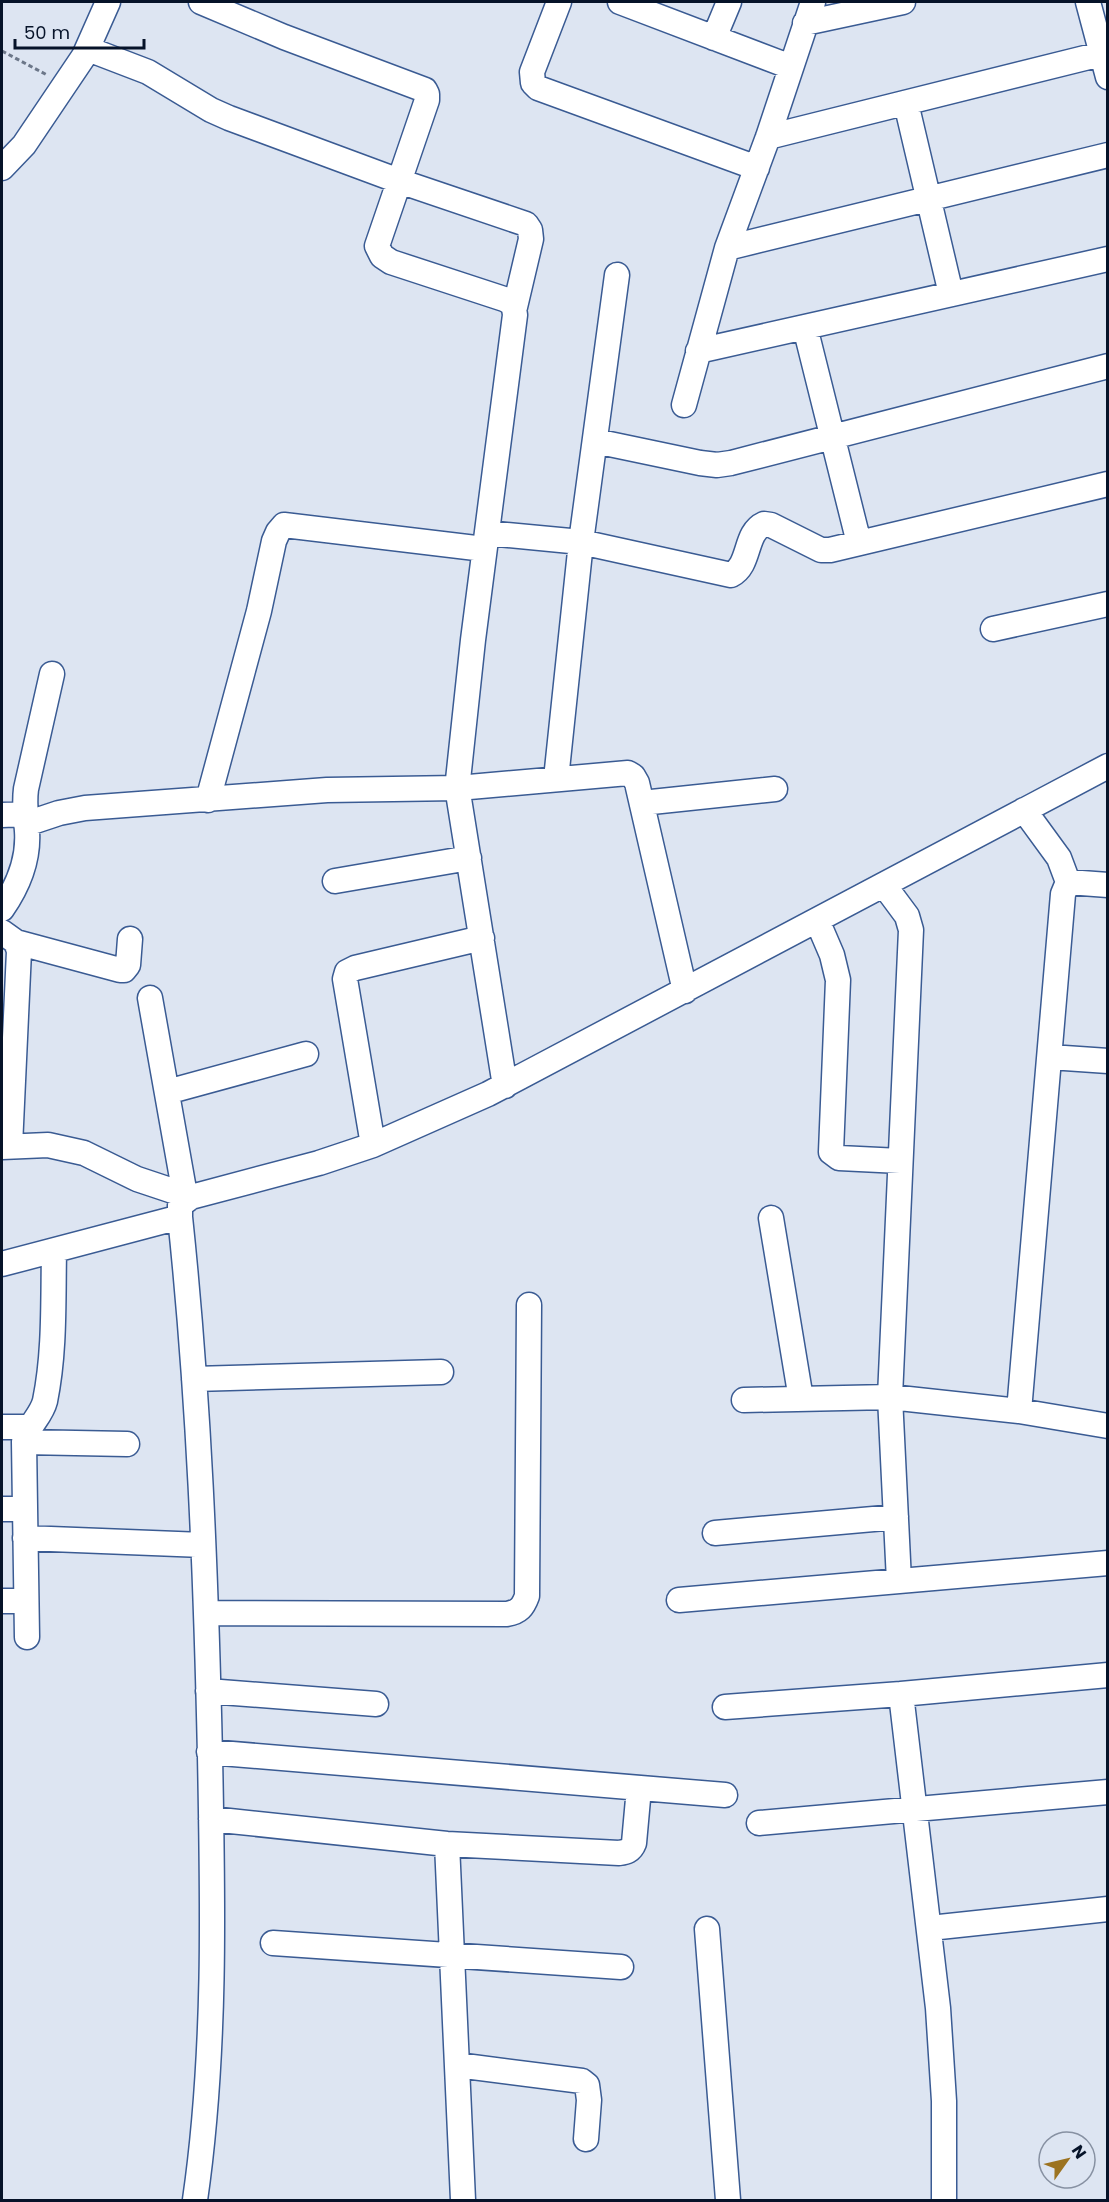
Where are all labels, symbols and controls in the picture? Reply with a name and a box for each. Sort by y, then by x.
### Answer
scale bar [15,12,144,50]
text: 50 m [24,20,70,45]
north arrow [1037,2130,1097,2190]
text: N [1066,2140,1092,2163]

